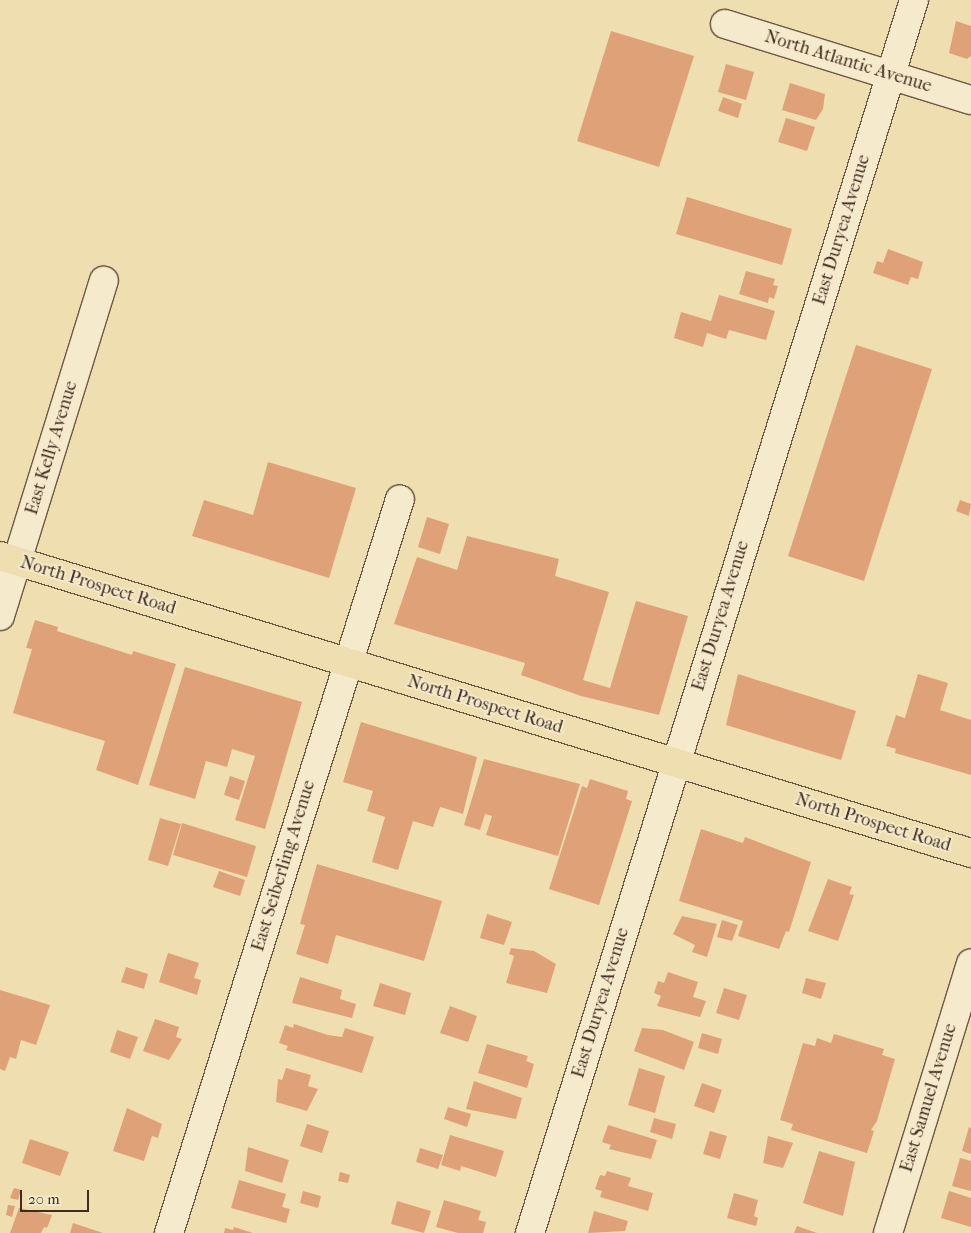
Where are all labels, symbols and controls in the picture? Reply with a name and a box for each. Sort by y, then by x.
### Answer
street label: North Atlantic Avenue [762,26,934,98]
street label: East Duryea Avenue [809,152,875,308]
street label: East Kelly Avenue [21,378,83,518]
street label: East Duryea Avenue [688,538,754,694]
street label: North Prospect Road [18,552,178,620]
street label: North Prospect Road [405,671,565,739]
street label: East Seiberling Avenue [248,778,320,954]
street label: North Prospect Road [793,789,953,857]
street label: East Duryea Avenue [568,925,634,1081]
street label: East Samuel Avenue [896,1021,962,1175]
scale bar [22,1180,91,1212]
text: 20 m [28,1190,60,1208]

